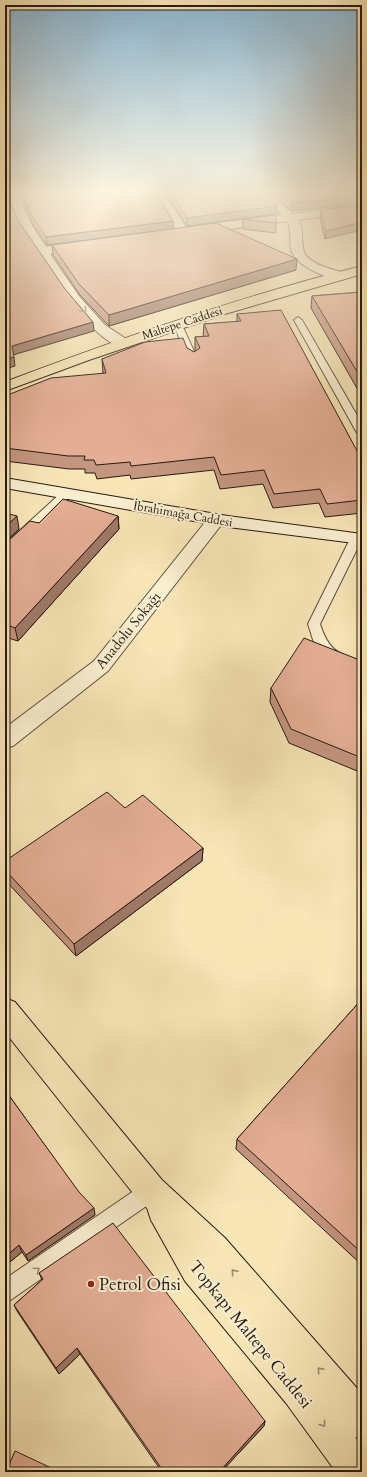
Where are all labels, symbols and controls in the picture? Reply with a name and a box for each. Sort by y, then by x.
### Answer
street label: Maltepe Caddesi [140,302,225,344]
one-way arrow [79,305,86,313]
street label: İbrahimağa Caddesi [132,496,235,531]
street label: Anadolu Sokağı [91,588,165,673]
street label: Topkapı Maltepe Caddesi [184,1255,318,1413]
one-way arrow [33,1267,40,1275]
one-way arrow [232,1270,239,1277]
place label: Petrol Ofisi [99,1273,181,1296]
marker: Petrol Ofisi [86,1279,96,1289]
one-way arrow [317,1368,324,1375]
one-way arrow [318,1420,325,1427]

